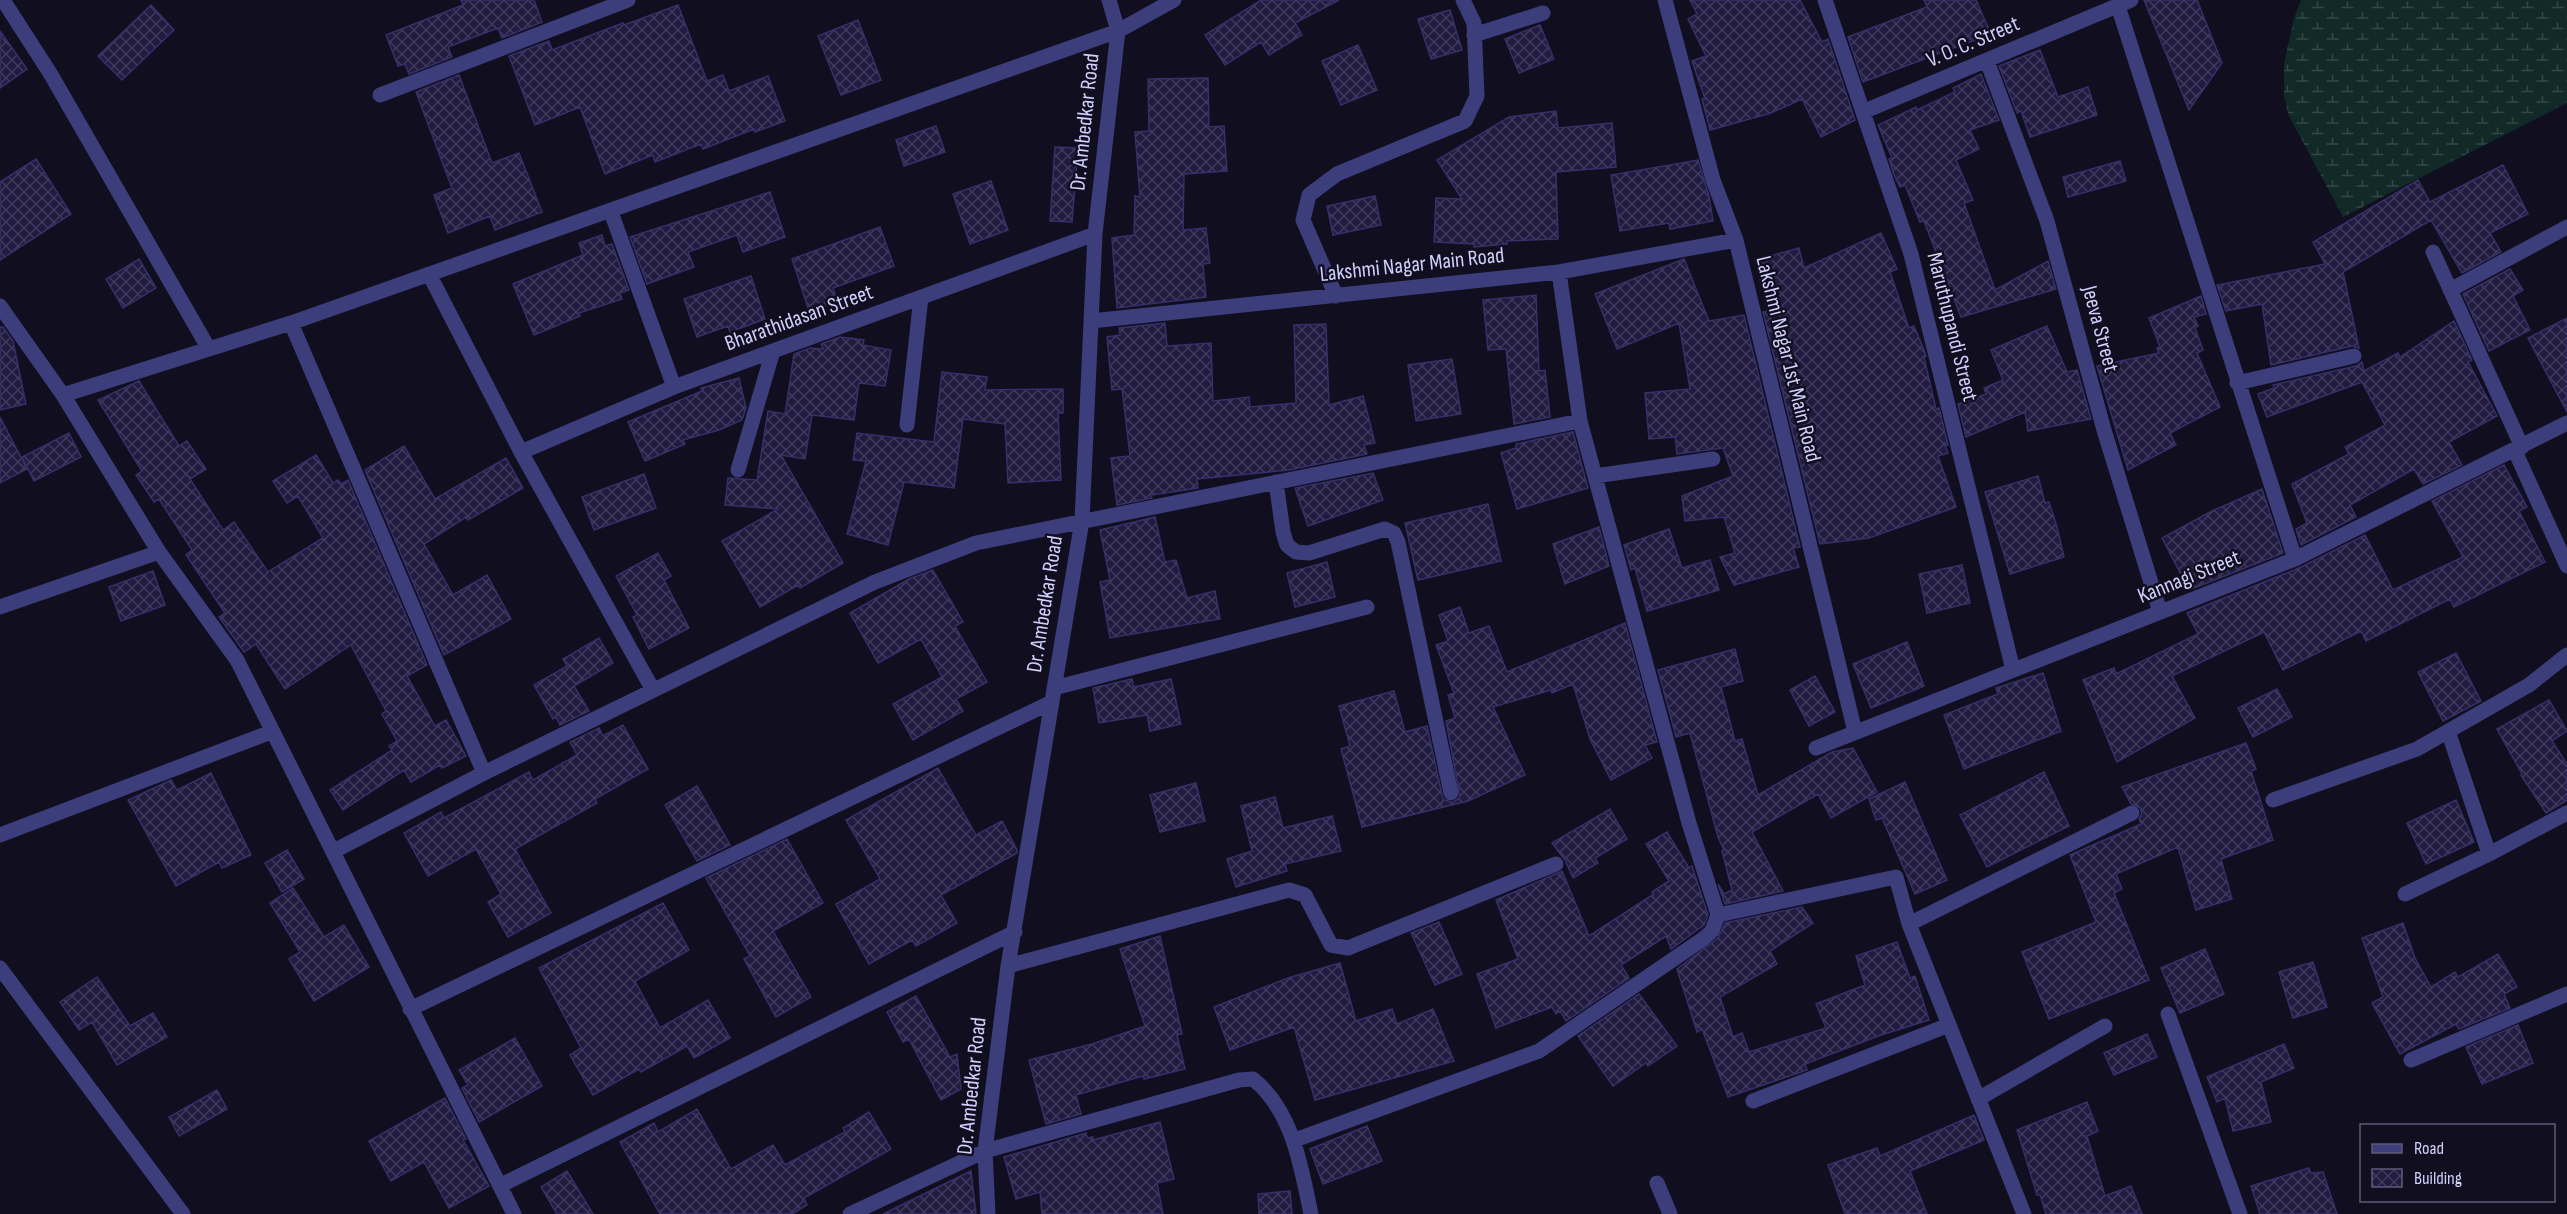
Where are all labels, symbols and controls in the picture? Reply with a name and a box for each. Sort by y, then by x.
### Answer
street label: V. O. C. Street [1922,10,2024,74]
street label: Dr. Ambedkar Road [1064,52,1106,192]
street label: Lakshmi Nagar Main Road [1318,242,1506,288]
street label: Maruthupandi Street [1920,250,1984,405]
street label: Lakshmi Nagar 1st Main Road [1749,253,1827,465]
street label: Bharathidasan Street [721,279,877,357]
street label: Jeeva Street [2075,282,2125,376]
street label: Dr. Ambedkar Road [1021,534,1069,674]
street label: Kannagi Street [2134,544,2245,610]
street label: Dr. Ambedkar Road [951,1016,993,1156]
legend [2360,1124,2555,1202]
text: Road [2414,1138,2444,1159]
text: Building [2414,1168,2462,1189]

